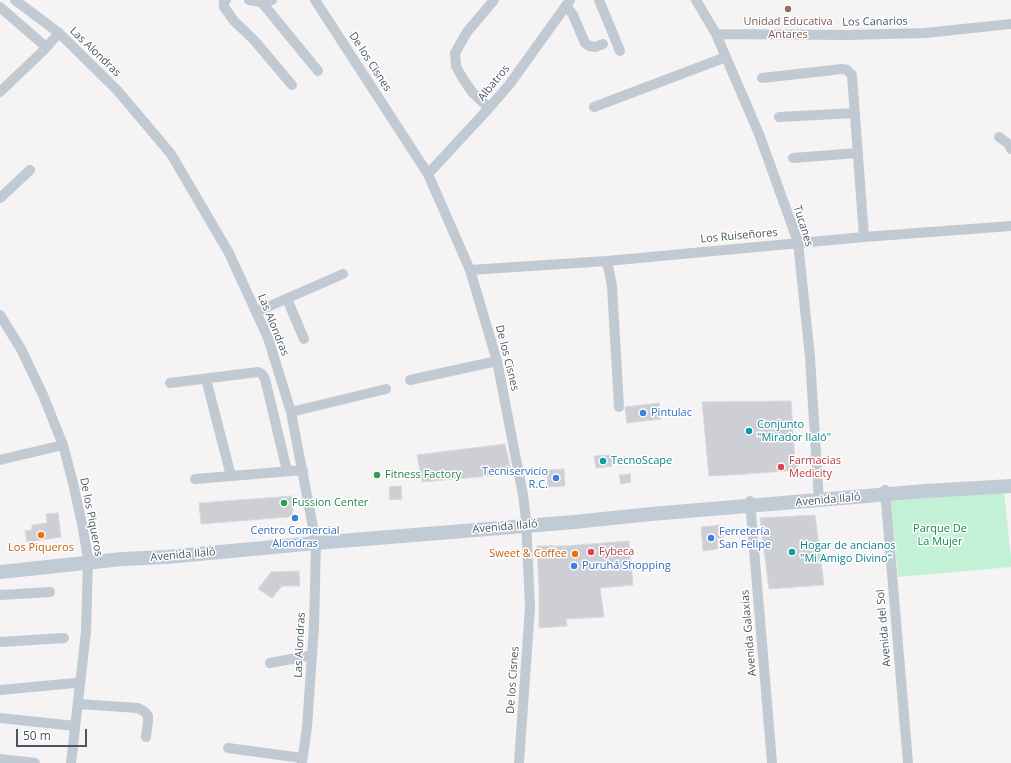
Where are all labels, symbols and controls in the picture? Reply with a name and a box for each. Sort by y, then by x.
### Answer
marker: Unidad Educativa Antares [783,4,793,14]
place label: Unidad Educativa Antares [743,15,833,41]
street label: Los Canarios [842,15,908,29]
street label: Las Alondras [67,24,123,80]
street label: De los Cisnes [346,30,394,94]
street label: Albatros [475,62,513,104]
street label: Tucanes [790,204,816,248]
street label: Los Ruiseñores [700,226,778,246]
street label: Las Alondras [255,292,291,358]
street label: De los Cisnes [492,324,522,392]
place label: Pintulac [651,406,692,420]
marker: Pintulac [638,408,648,418]
place label: Conjunto "Mirador Ilaló" [757,418,831,444]
marker: Conjunto "Mirador Ilaló" [744,426,754,436]
place label: TecnoScape [611,454,672,468]
place label: Farmacias Medicity [789,454,841,480]
marker: TecnoScape [598,456,608,466]
marker: Farmacias Medicity [776,462,786,472]
place label: Tecniservicio R.C. [482,465,548,491]
place label: Fitness Factory [385,468,461,482]
marker: Fitness Factory [372,470,382,480]
marker: Tecniservicio R.C. [551,473,561,483]
street label: De los Piqueros [77,477,105,557]
street label: Avenida Ilaló [795,491,861,509]
place label: Fussion Center [292,496,368,510]
marker: Fussion Center [279,498,289,508]
marker: Centro Comercial Alondras [290,513,300,523]
street label: Avenida Ilaló [472,518,538,536]
park label: Parque De La Mujer [913,522,967,548]
place label: Centro Comercial Alondras [250,524,340,550]
place label: Ferretería San Felipe [719,525,771,551]
marker: Los Piqueros [36,530,46,540]
marker: Ferretería San Felipe [706,533,716,543]
place label: Hogar de ancianos "Mi Amigo Divino" [800,539,896,565]
place label: Los Piqueros [8,541,74,555]
place label: Fybeca [599,545,634,559]
street label: Avenida Ilaló [150,546,216,564]
place label: Sweet & Coffee [489,547,567,561]
marker: Fybeca [586,547,596,557]
marker: Hogar de ancianos "Mi Amigo Divino" [787,547,797,557]
marker: Sweet & Coffee [570,549,580,559]
place label: Puruhá Shopping [582,559,671,573]
marker: Puruhá Shopping [569,561,579,571]
street label: Avenida Galaxias [739,589,759,677]
street label: Avenida del Sol [874,589,894,667]
street label: Las Alondras [292,612,308,678]
street label: De los Cisnes [504,646,522,714]
scale bar [18,721,89,747]
text: 50 m [23,727,51,744]

